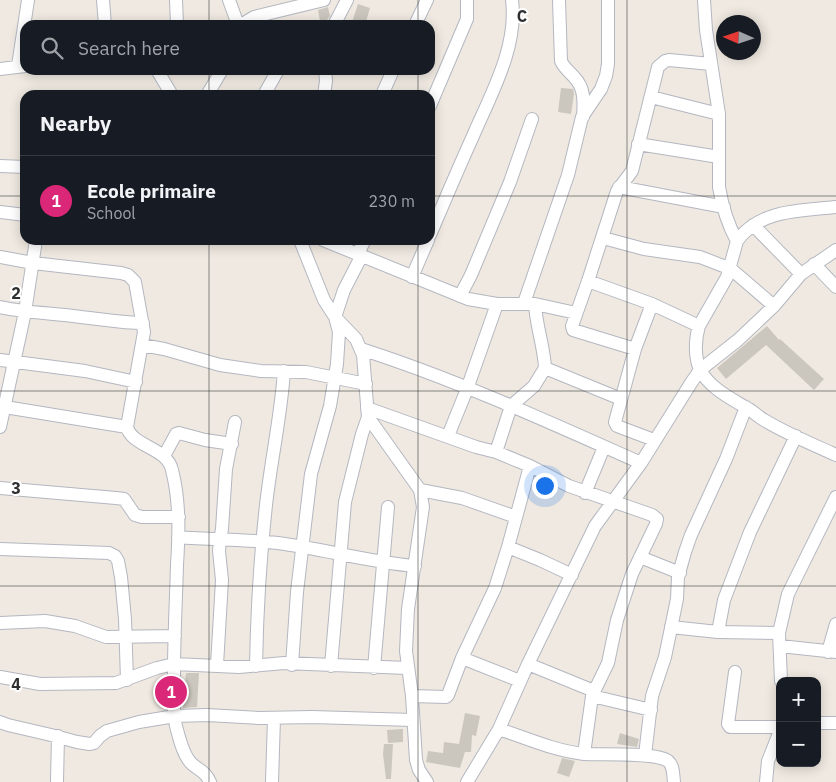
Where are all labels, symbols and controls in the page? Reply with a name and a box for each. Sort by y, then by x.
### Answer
text: C [517,6,527,26]
north arrow [716,15,761,60]
search box [20,20,435,75]
icon: search [38,34,66,62]
text: Search here [78,36,180,60]
text: Nearby [40,109,111,137]
text: Ecole primaire [87,179,216,203]
text: 1 [51,191,61,211]
text: 230 m [368,191,415,211]
text: School [87,203,136,223]
text: 2 [11,283,21,303]
your location [532,473,558,499]
text: 3 [11,478,21,498]
pin: 1 [155,673,187,711]
text: 4 [11,674,21,694]
map controls [776,677,821,767]
button: + [776,677,821,722]
button: − [776,722,821,767]

